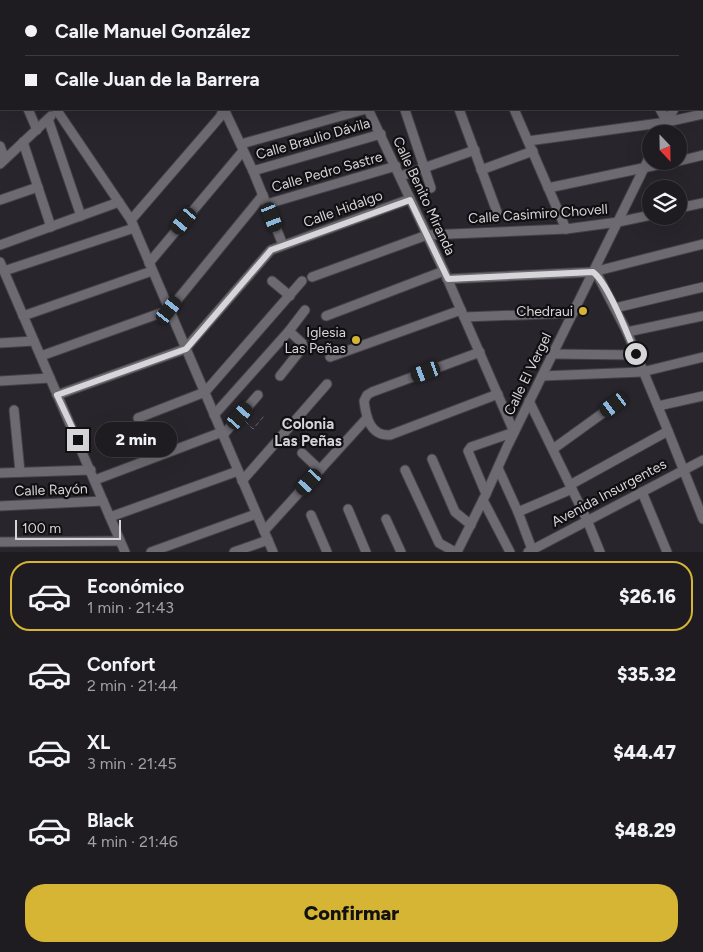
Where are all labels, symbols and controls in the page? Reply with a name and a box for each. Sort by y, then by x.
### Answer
text: Calle Manuel González [55,20,250,43]
text: Calle Juan de la Barrera [55,68,260,91]
street label: Calle Braulio Dávila [254,115,372,163]
north arrow [642,125,688,170]
map controls [642,125,687,225]
street label: Calle Benito Miranda [389,134,459,258]
street label: Calle Pedro Sastre [270,148,385,196]
button: layers [642,180,687,225]
street label: Calle Hidalgo [301,187,385,231]
car [259,200,284,234]
street label: Calle Casimiro Chovell [468,201,608,227]
car [168,205,199,237]
car [153,294,184,326]
place label: Chedraui [516,303,573,320]
marker: Chedraui [577,305,589,317]
place label: Iglesia Las Peñas [285,324,346,357]
street label: Calle El Vergel [501,330,555,418]
marker: Iglesia Las Peñas [350,334,362,346]
route start [625,343,647,365]
car [409,360,442,384]
car [597,390,630,420]
car [224,400,255,432]
district label: Colonia Las Peñas [274,415,342,450]
callout: 2 min [96,422,178,458]
route end [67,429,89,451]
text: 2 min [116,430,156,449]
street label: Avenida Insurgentes [549,456,669,530]
car [293,466,324,498]
street label: Calle Rayón [14,480,88,500]
scale bar [15,517,121,540]
text: 100 m [22,520,61,537]
icon: car [27,574,72,619]
text: Económico [87,575,184,598]
text: $26.16 [619,585,676,608]
text: 1 min · 21:43 [87,598,174,617]
icon: car [27,652,72,697]
text: Confort [87,653,156,676]
text: $35.32 [617,663,676,686]
text: 2 min · 21:44 [87,676,178,695]
icon: car [27,730,72,775]
text: XL [87,731,110,754]
text: $44.47 [613,741,676,764]
text: 3 min · 21:45 [87,754,177,773]
icon: car [27,808,72,853]
text: Black [87,809,134,832]
text: $48.29 [614,819,676,842]
text: 4 min · 21:46 [87,832,178,851]
button: Confirmar [25,884,678,942]

